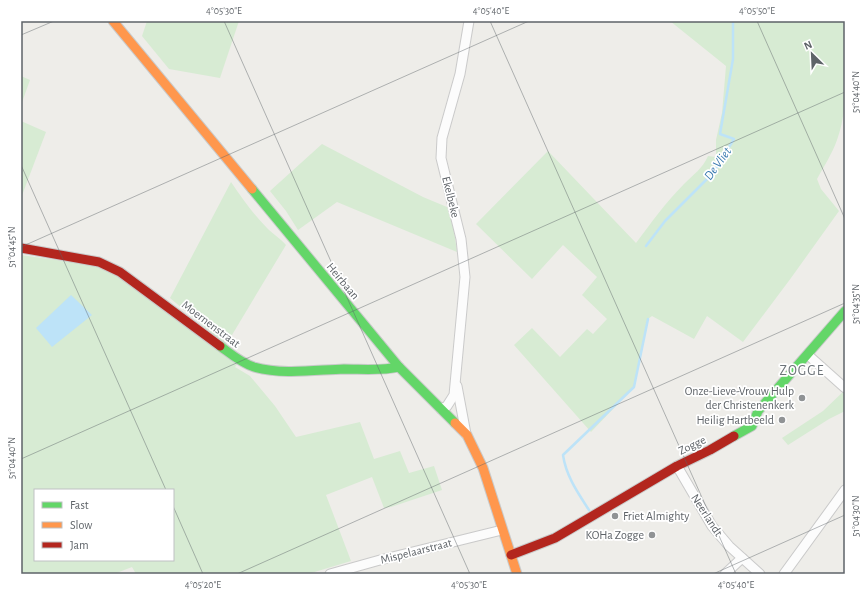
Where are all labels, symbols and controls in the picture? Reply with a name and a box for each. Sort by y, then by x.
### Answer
text: 4°05'30"E [206,6,242,16]
text: 4°05'40"E [473,6,509,16]
text: 4°05'50"E [739,6,775,16]
north arrow [792,34,832,74]
text: N [802,39,814,52]
text: 51°04'40"N [851,71,861,113]
water label: De Vliet [702,145,735,183]
street label: Ekelbeke [440,175,462,219]
text: 51°04'45"N [7,227,17,267]
street label: Heirbaan [324,260,362,302]
text: 51°04'35"N [851,284,861,324]
street label: Moernenstraat [180,298,242,350]
district label: ZOGGE [780,364,824,378]
place label: Onze-Lieve-Vrouw Hulp der Christenenkerk [685,385,795,411]
marker: Onze-Lieve-Vrouw Hulp der Christenenkerk [797,393,807,403]
place label: Heilig Hartbeeld [696,414,774,426]
marker: Heilig Hartbeeld [777,415,787,425]
street label: Zogge [676,433,708,457]
text: 51°04'40"N [7,437,17,479]
legend [34,489,174,561]
street label: Neerlandt [689,492,725,538]
text: 51°04'30"N [851,495,861,537]
text: Fast [70,499,89,511]
place label: Friet Almighty [623,510,689,523]
marker: Friet Almighty [610,511,620,521]
text: Slow [70,519,92,531]
place label: KOHa Zogge [585,529,644,541]
marker: KOHa Zogge [647,530,657,540]
street label: Mispelaarstraat [379,536,453,566]
text: Jam [70,539,89,551]
text: 4°05'20"E [185,580,221,590]
text: 4°05'30"E [451,580,487,590]
text: 4°05'40"E [718,580,754,590]

